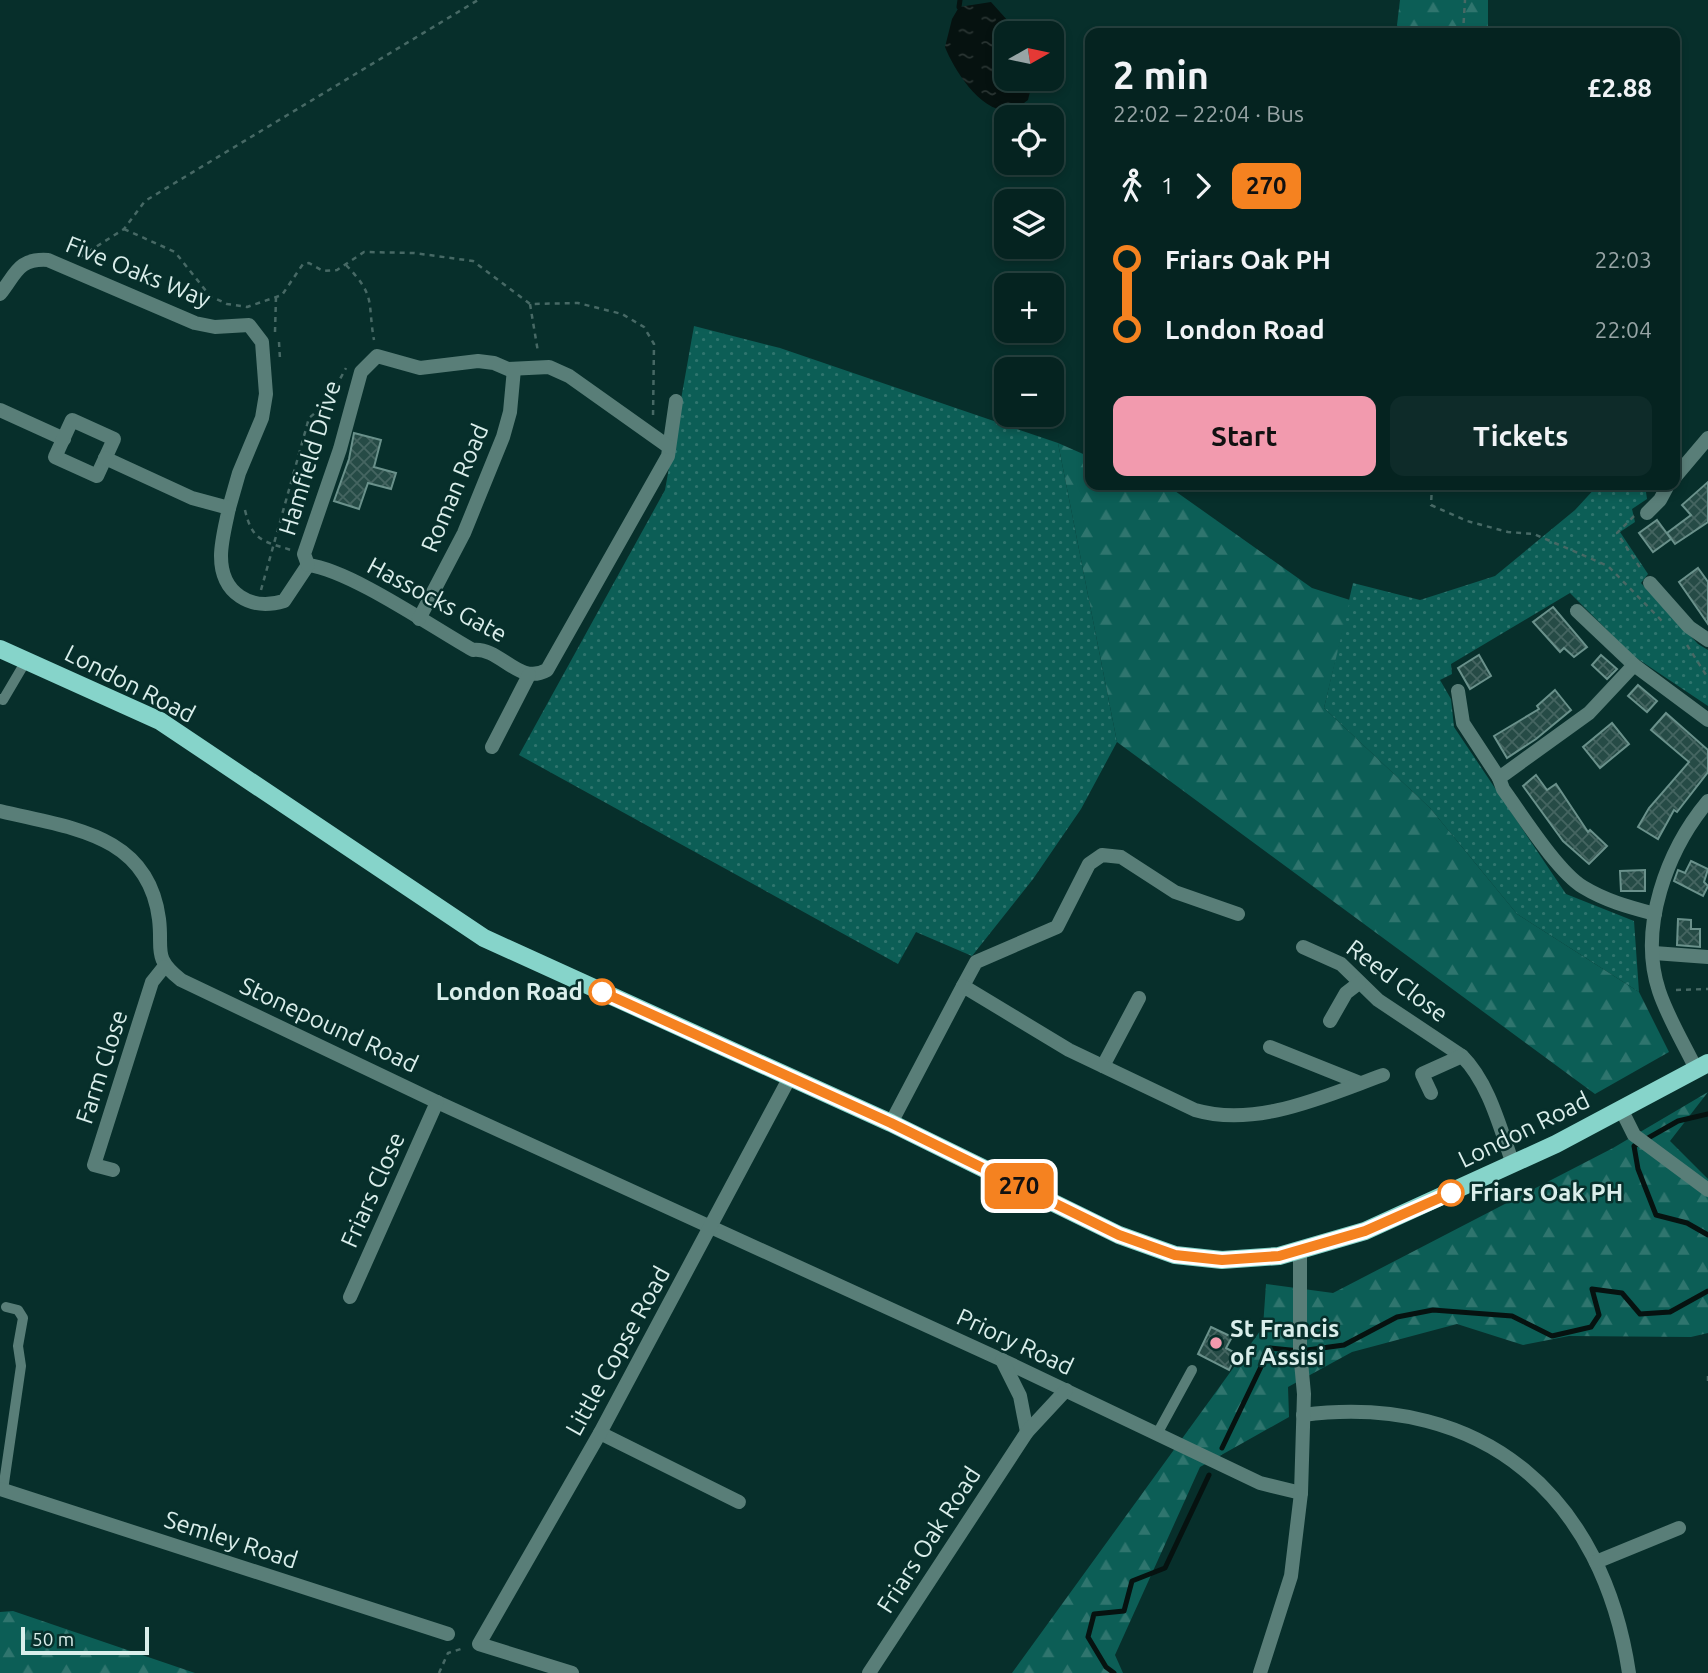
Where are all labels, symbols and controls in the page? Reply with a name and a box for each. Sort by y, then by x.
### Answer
north arrow [994,21,1064,91]
map controls [994,21,1064,427]
text: 2 min [1113,54,1209,96]
text: £2.88 [1587,73,1652,102]
text: 22:02 – 22:04 · Bus [1113,101,1304,126]
button: locate [994,105,1064,175]
icon: walk [1113,167,1151,205]
icon: forward [1184,167,1222,205]
text: 270 [1246,172,1287,199]
text: 1 [1161,173,1174,198]
button: layers [994,189,1064,259]
street label: Five Oaks Way [62,230,215,313]
text: Friars Oak PH [1165,245,1331,274]
text: 22:03 [1594,247,1652,272]
button: + [994,273,1064,343]
text: London Road [1165,315,1325,344]
text: 22:04 [1594,317,1652,342]
button: − [994,357,1064,427]
street label: Hamfield Drive [273,377,346,539]
button: Start [1113,396,1376,476]
button: Tickets [1390,396,1652,476]
street label: Roman Road [415,420,494,556]
street label: Hassocks Gate [363,551,512,648]
street label: London Road [61,639,200,728]
street label: Reed Close [1341,934,1453,1027]
street label: Stonepound Road [236,971,423,1078]
place label: London Road [436,978,583,1005]
marker: London Road [589,979,615,1005]
street label: Farm Close [70,1007,133,1127]
street label: London Road [1454,1086,1594,1173]
street label: Friars Close [335,1128,410,1252]
line badge: 270 [979,1163,1059,1209]
text: 270 [999,1172,1039,1199]
place label: Friars Oak PH [1470,1179,1623,1206]
marker: Friars Oak PH [1438,1180,1464,1206]
street label: Little Copse Road [560,1261,675,1440]
street label: Priory Road [953,1303,1078,1380]
place label: St Francis of Assisi [1230,1315,1339,1370]
marker: St Francis of Assisi [1208,1335,1224,1351]
street label: Friars Oak Road [871,1462,986,1618]
street label: Semley Road [161,1505,301,1574]
scale bar [21,1624,149,1656]
text: 50 m [32,1628,74,1650]

